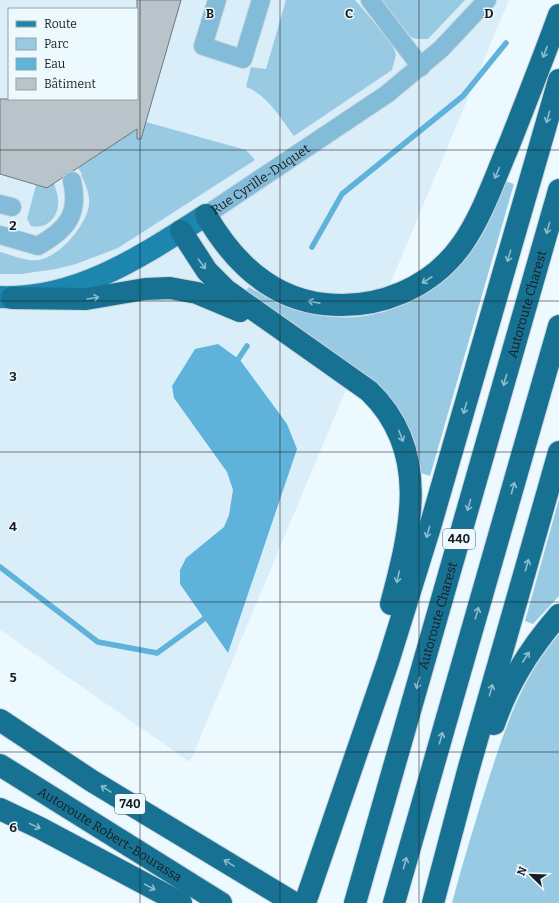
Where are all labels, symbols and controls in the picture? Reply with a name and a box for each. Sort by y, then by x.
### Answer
text: B [206,6,214,21]
text: C [345,6,353,21]
text: D [484,6,494,21]
legend [8,8,138,100]
text: Route [44,17,77,31]
text: Parc [44,37,69,51]
one-way arrow [541,45,549,57]
text: Eau [44,57,66,71]
text: Bâtiment [44,77,97,91]
one-way arrow [544,111,551,124]
street label: Rue Cyrille-Duquet [208,141,313,218]
one-way arrow [493,166,500,178]
text: 2 [9,218,17,233]
one-way arrow [544,221,551,234]
street label: Autoroute Charest [504,249,549,360]
one-way arrow [505,249,512,262]
one-way arrow [198,258,206,269]
one-way arrow [422,276,433,284]
one-way arrow [86,294,99,302]
one-way arrow [307,298,320,306]
text: 3 [9,369,17,384]
one-way arrow [501,373,508,386]
one-way arrow [461,401,468,414]
one-way arrow [397,429,405,441]
one-way arrow [510,482,517,495]
one-way arrow [465,498,472,511]
text: 4 [9,519,17,534]
one-way arrow [424,526,431,539]
road number: 440 [443,529,475,549]
one-way arrow [524,558,531,571]
street label: Autoroute Charest [415,560,460,671]
one-way arrow [394,570,401,583]
one-way arrow [474,607,481,620]
one-way arrow [522,652,530,663]
text: 5 [9,670,17,685]
one-way arrow [414,677,421,690]
one-way arrow [488,683,495,696]
one-way arrow [438,732,445,745]
street label: Autoroute Robert-Bourassa [35,784,185,885]
one-way arrow [101,785,112,793]
road number: 740 [115,794,145,814]
text: 6 [9,820,17,835]
one-way arrow [29,823,41,830]
north arrow [511,855,551,895]
one-way arrow [402,856,409,869]
one-way arrow [223,859,235,867]
text: N [515,864,530,878]
one-way arrow [144,883,156,891]

